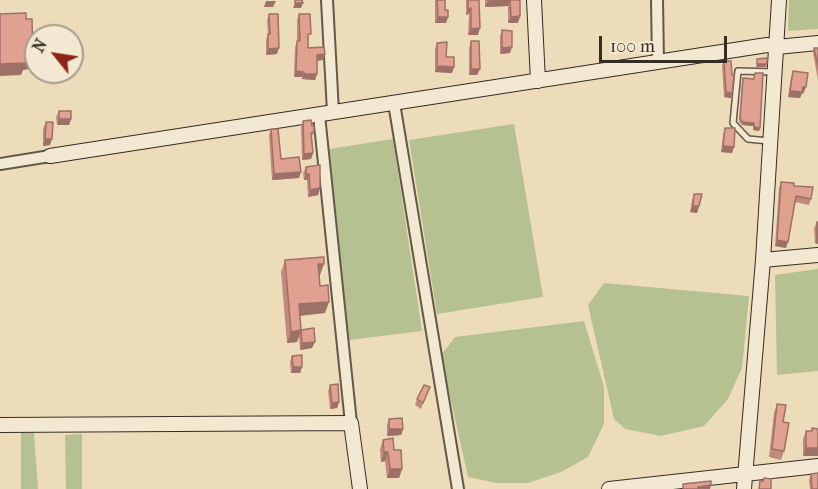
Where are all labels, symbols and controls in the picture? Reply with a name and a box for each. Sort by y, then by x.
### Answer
north arrow [24,24,84,84]
scale bar [602,24,730,62]
text: N [28,36,51,56]
text: 100 m [610,36,655,57]

